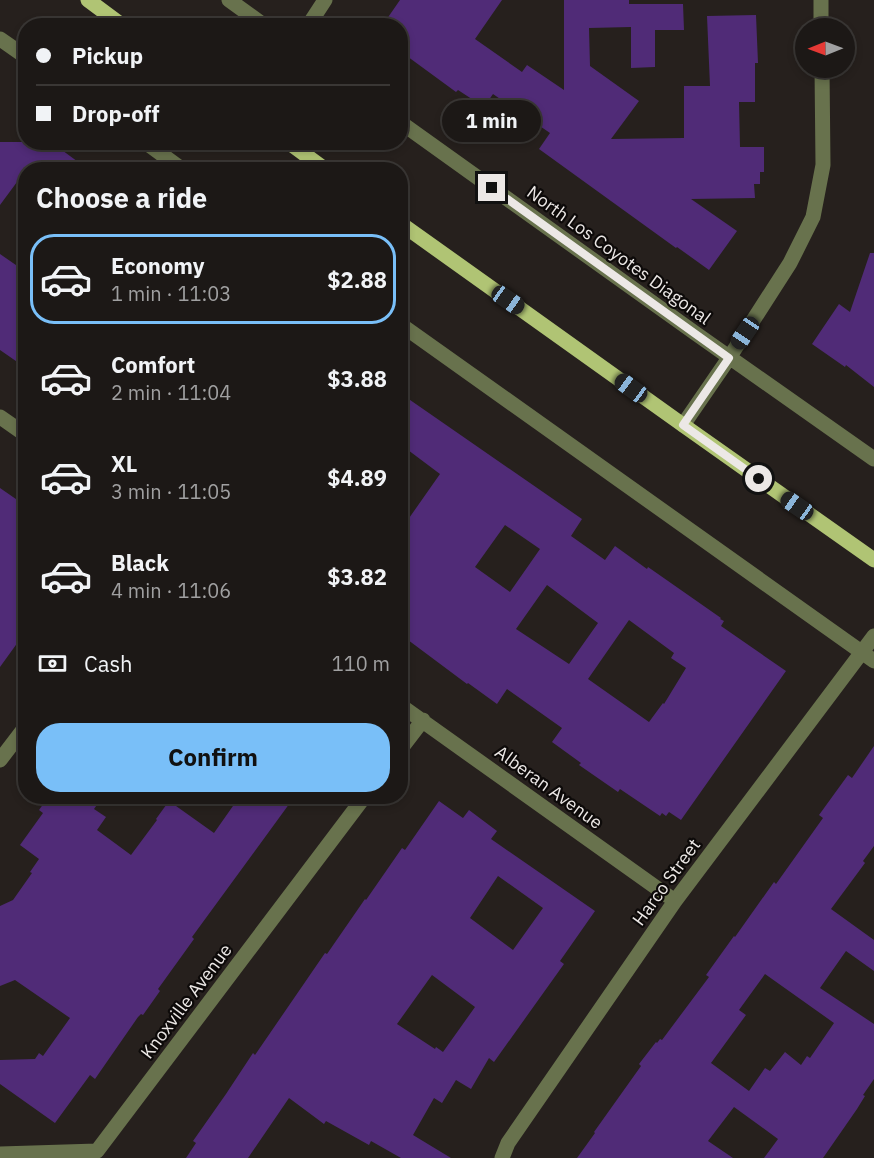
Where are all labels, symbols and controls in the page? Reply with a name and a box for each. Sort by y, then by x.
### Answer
north arrow [795,18,855,78]
map controls [795,18,855,78]
text: Pickup [72,41,143,70]
text: Drop-off [72,99,159,128]
callout: 1 min [442,101,542,143]
text: 1 min [465,107,518,134]
route end [478,174,505,201]
text: Choose a ride [36,180,207,215]
street label: North Los Coyotes Diagonal [522,180,716,330]
text: Economy [111,251,205,280]
icon: car [39,252,93,306]
text: $2.88 [327,265,387,294]
text: 1 min · 11:03 [111,280,231,307]
car [488,282,528,318]
car [727,313,763,353]
text: Comfort [111,350,195,379]
icon: car [39,351,93,405]
text: $3.88 [327,364,387,393]
car [611,370,651,406]
text: 2 min · 11:04 [111,379,231,406]
text: XL [111,449,137,478]
icon: car [39,450,93,504]
text: $4.89 [327,463,387,492]
route start [745,465,772,492]
text: 3 min · 11:05 [111,478,231,505]
car [777,488,817,524]
text: Black [111,548,169,577]
icon: car [39,549,93,603]
text: $3.82 [327,562,387,591]
text: 4 min · 11:06 [111,577,231,604]
icon: cash [36,647,69,680]
text: Cash [84,649,133,678]
text: 110 m [332,650,390,677]
button: Confirm [36,723,390,792]
street label: Alberan Avenue [491,740,607,834]
street label: Harco Street [627,834,705,930]
street label: Knoxville Avenue [135,939,237,1063]

